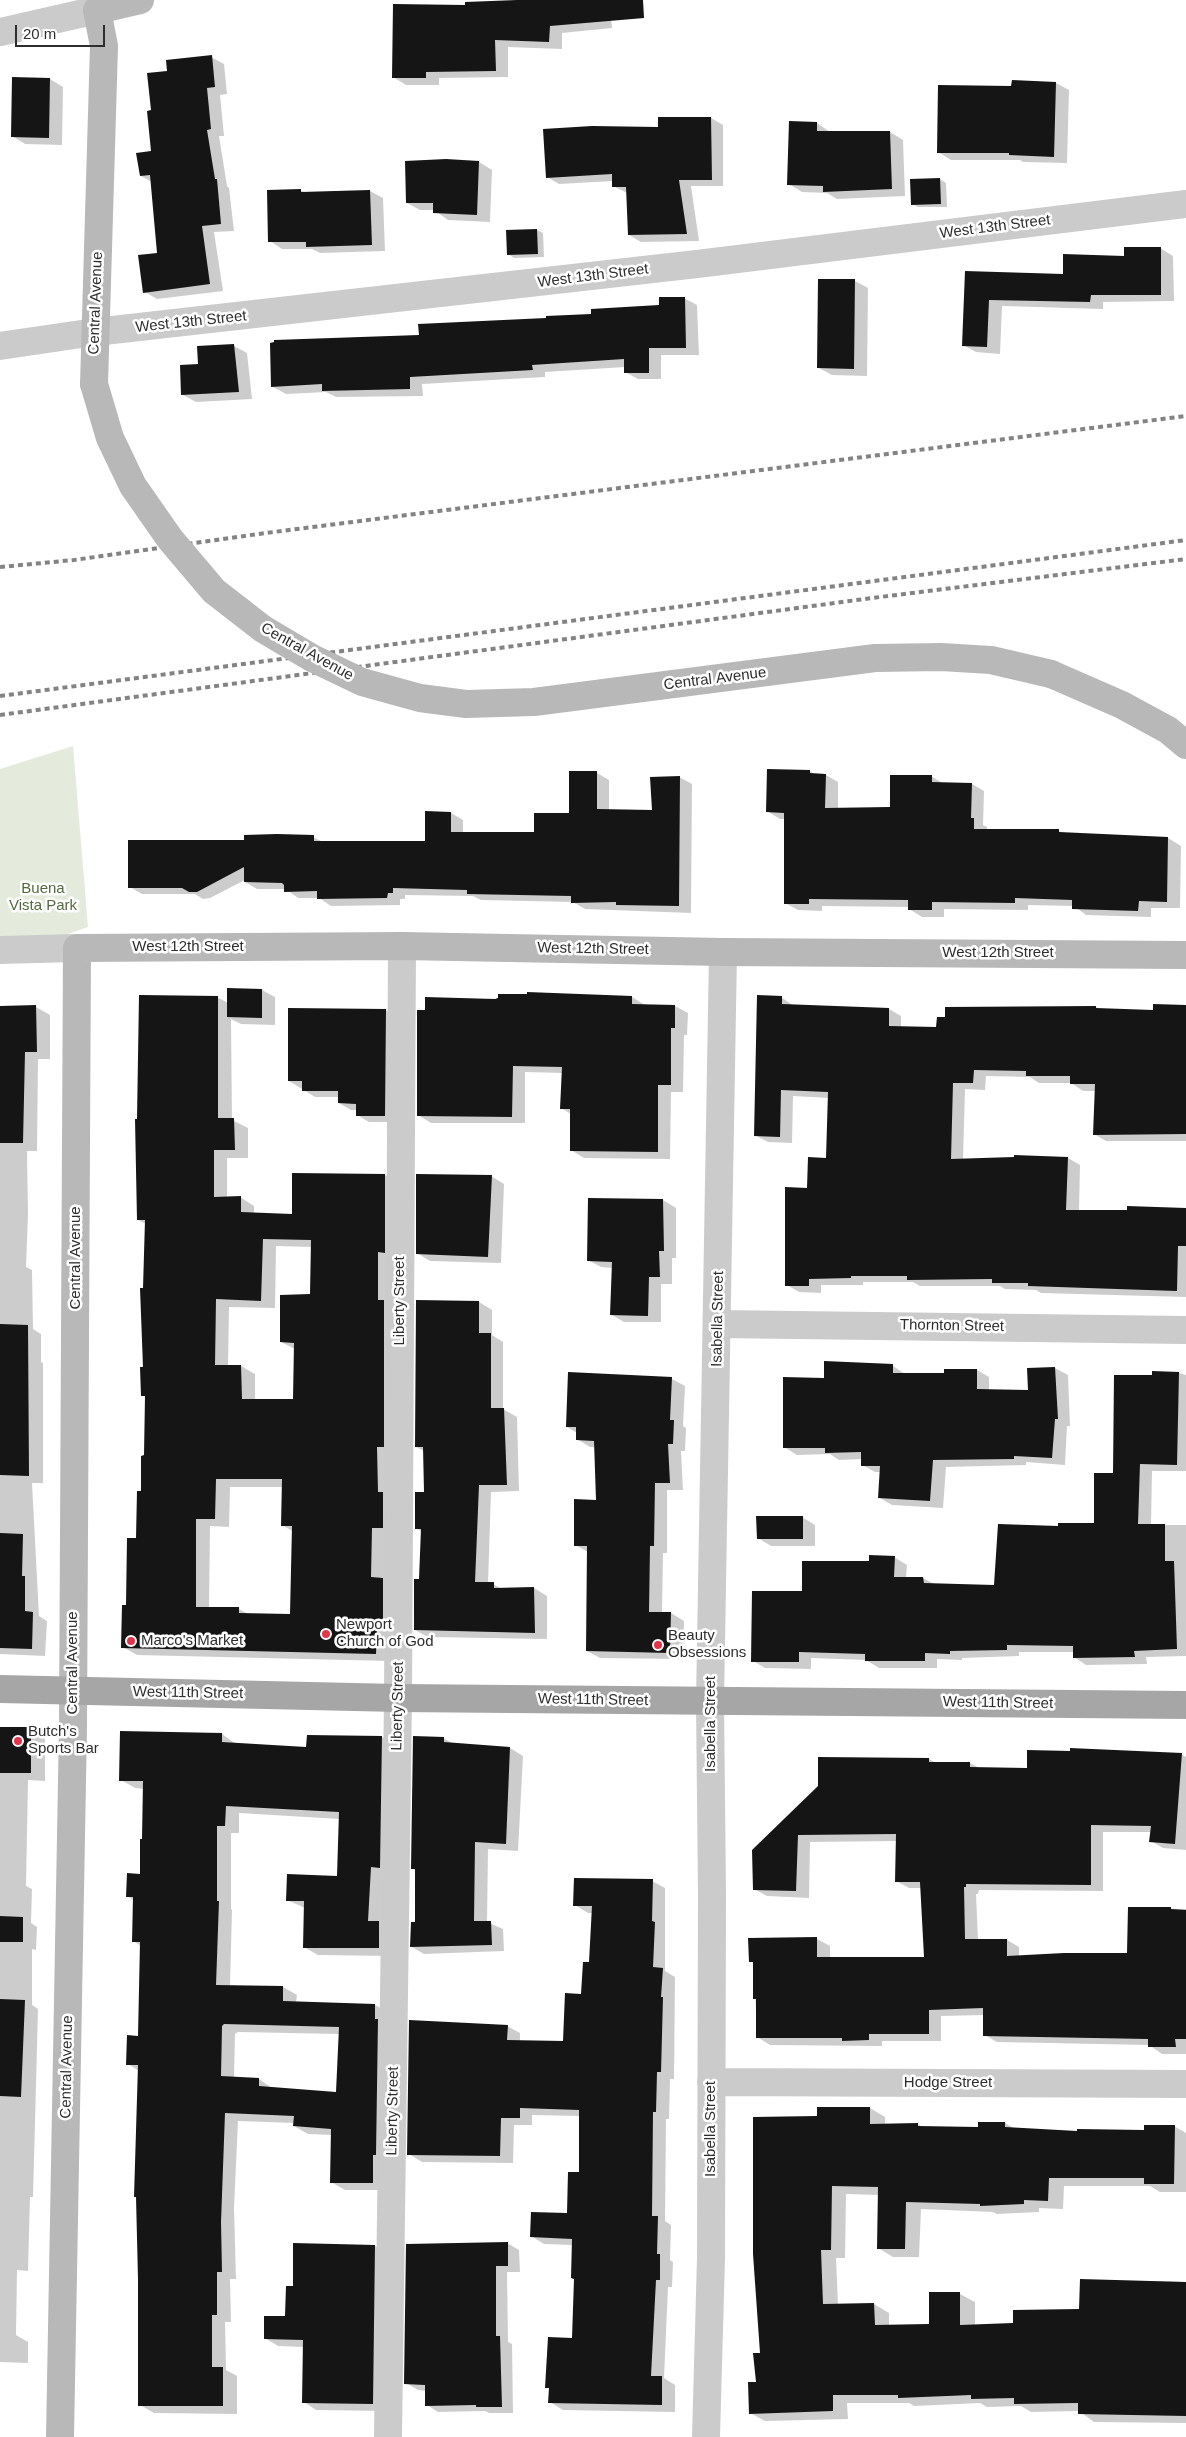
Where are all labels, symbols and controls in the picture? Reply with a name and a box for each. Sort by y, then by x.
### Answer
scale bar [18,15,108,47]
text: 20 m [23,25,56,42]
street label: West 13th Street [939,211,1051,243]
street label: Central Avenue [85,251,107,355]
street label: West 13th Street [537,260,649,292]
street label: West 13th Street [135,307,247,337]
street label: Central Avenue [258,619,356,685]
street label: Central Avenue [663,664,767,694]
park label: Buena Vista Park [9,880,77,915]
street label: West 12th Street [132,938,244,956]
street label: West 12th Street [537,939,649,959]
street label: West 12th Street [942,944,1054,962]
street label: Central Avenue [67,1206,85,1310]
street label: Liberty Street [391,1256,409,1346]
street label: Isabella Street [708,1271,728,1367]
street label: Thornton Street [900,1316,1004,1336]
street label: Central Avenue [64,1611,82,1715]
place label: Newport Church of God [336,1616,434,1651]
place label: Beauty Obsessions [668,1627,746,1662]
marker: Newport Church of God [320,1628,332,1640]
place label: Marco's Market [141,1632,243,1650]
marker: Marco's Market [125,1635,137,1647]
marker: Beauty Obsessions [652,1639,664,1651]
street label: Liberty Street [388,1661,408,1751]
street label: Isabella Street [702,1676,720,1772]
street label: West 11th Street [133,1683,243,1703]
street label: West 11th Street [538,1690,648,1710]
street label: West 11th Street [943,1693,1053,1713]
place label: Butch's Sports Bar [28,1723,99,1758]
marker: Butch's Sports Bar [12,1735,24,1747]
street label: Central Avenue [57,2015,77,2119]
street label: Liberty Street [383,2066,403,2156]
street label: Hodge Street [904,2074,992,2092]
street label: Isabella Street [702,2081,720,2177]

